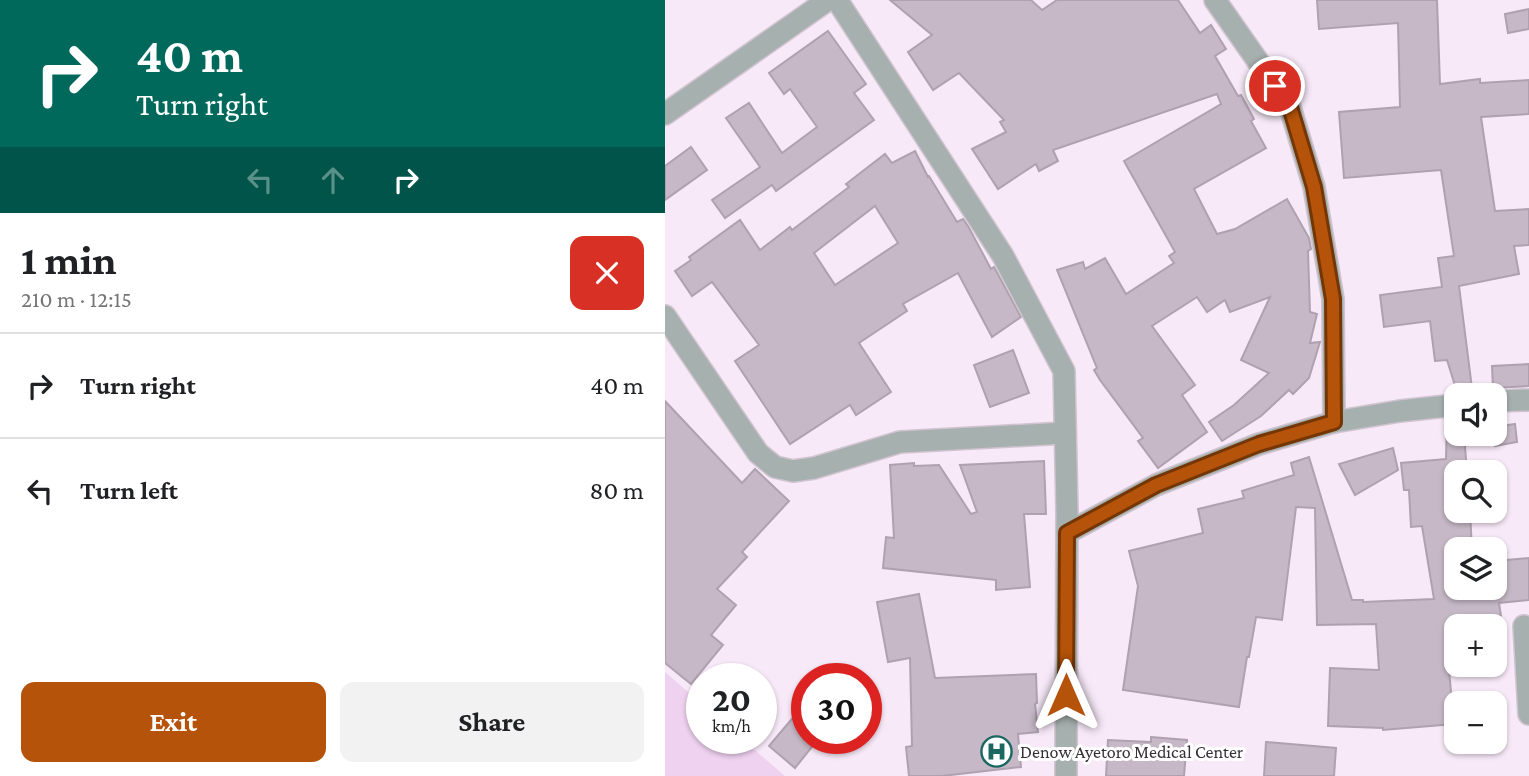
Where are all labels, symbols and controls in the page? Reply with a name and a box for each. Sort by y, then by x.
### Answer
icon: right [21,28,112,119]
text: 40 m [136,28,243,83]
pin [1245,56,1305,116]
icon: arrive [1256,67,1294,105]
text: Turn right [136,86,268,122]
icon: left [241,161,279,199]
icon: ahead [314,161,352,199]
icon: right [387,161,425,199]
text: 1 min [21,236,117,283]
button: close [570,236,644,310]
text: 210 m · 12:15 [21,286,132,312]
icon: right [21,367,59,405]
text: Turn right [80,371,196,400]
text: 40 m [590,371,644,400]
map controls [1444,383,1507,754]
button: sound [1444,383,1507,446]
button: search [1444,460,1507,523]
icon: left [21,472,59,510]
text: Turn left [80,476,178,505]
text: 80 m [590,476,644,505]
button: layers [1444,537,1507,600]
button: + [1444,614,1507,677]
position arrow [1029,658,1103,732]
speed limit sign: 30 [791,663,882,754]
text: 20 [712,680,751,719]
button: Exit [21,682,326,762]
button: Share [340,682,644,762]
button: − [1444,691,1507,754]
text: km/h [712,716,751,736]
hospital icon: Denow Ayetoro Medical Center [980,735,1014,769]
place label: Denow Ayetoro Medical Center [1020,742,1244,762]

